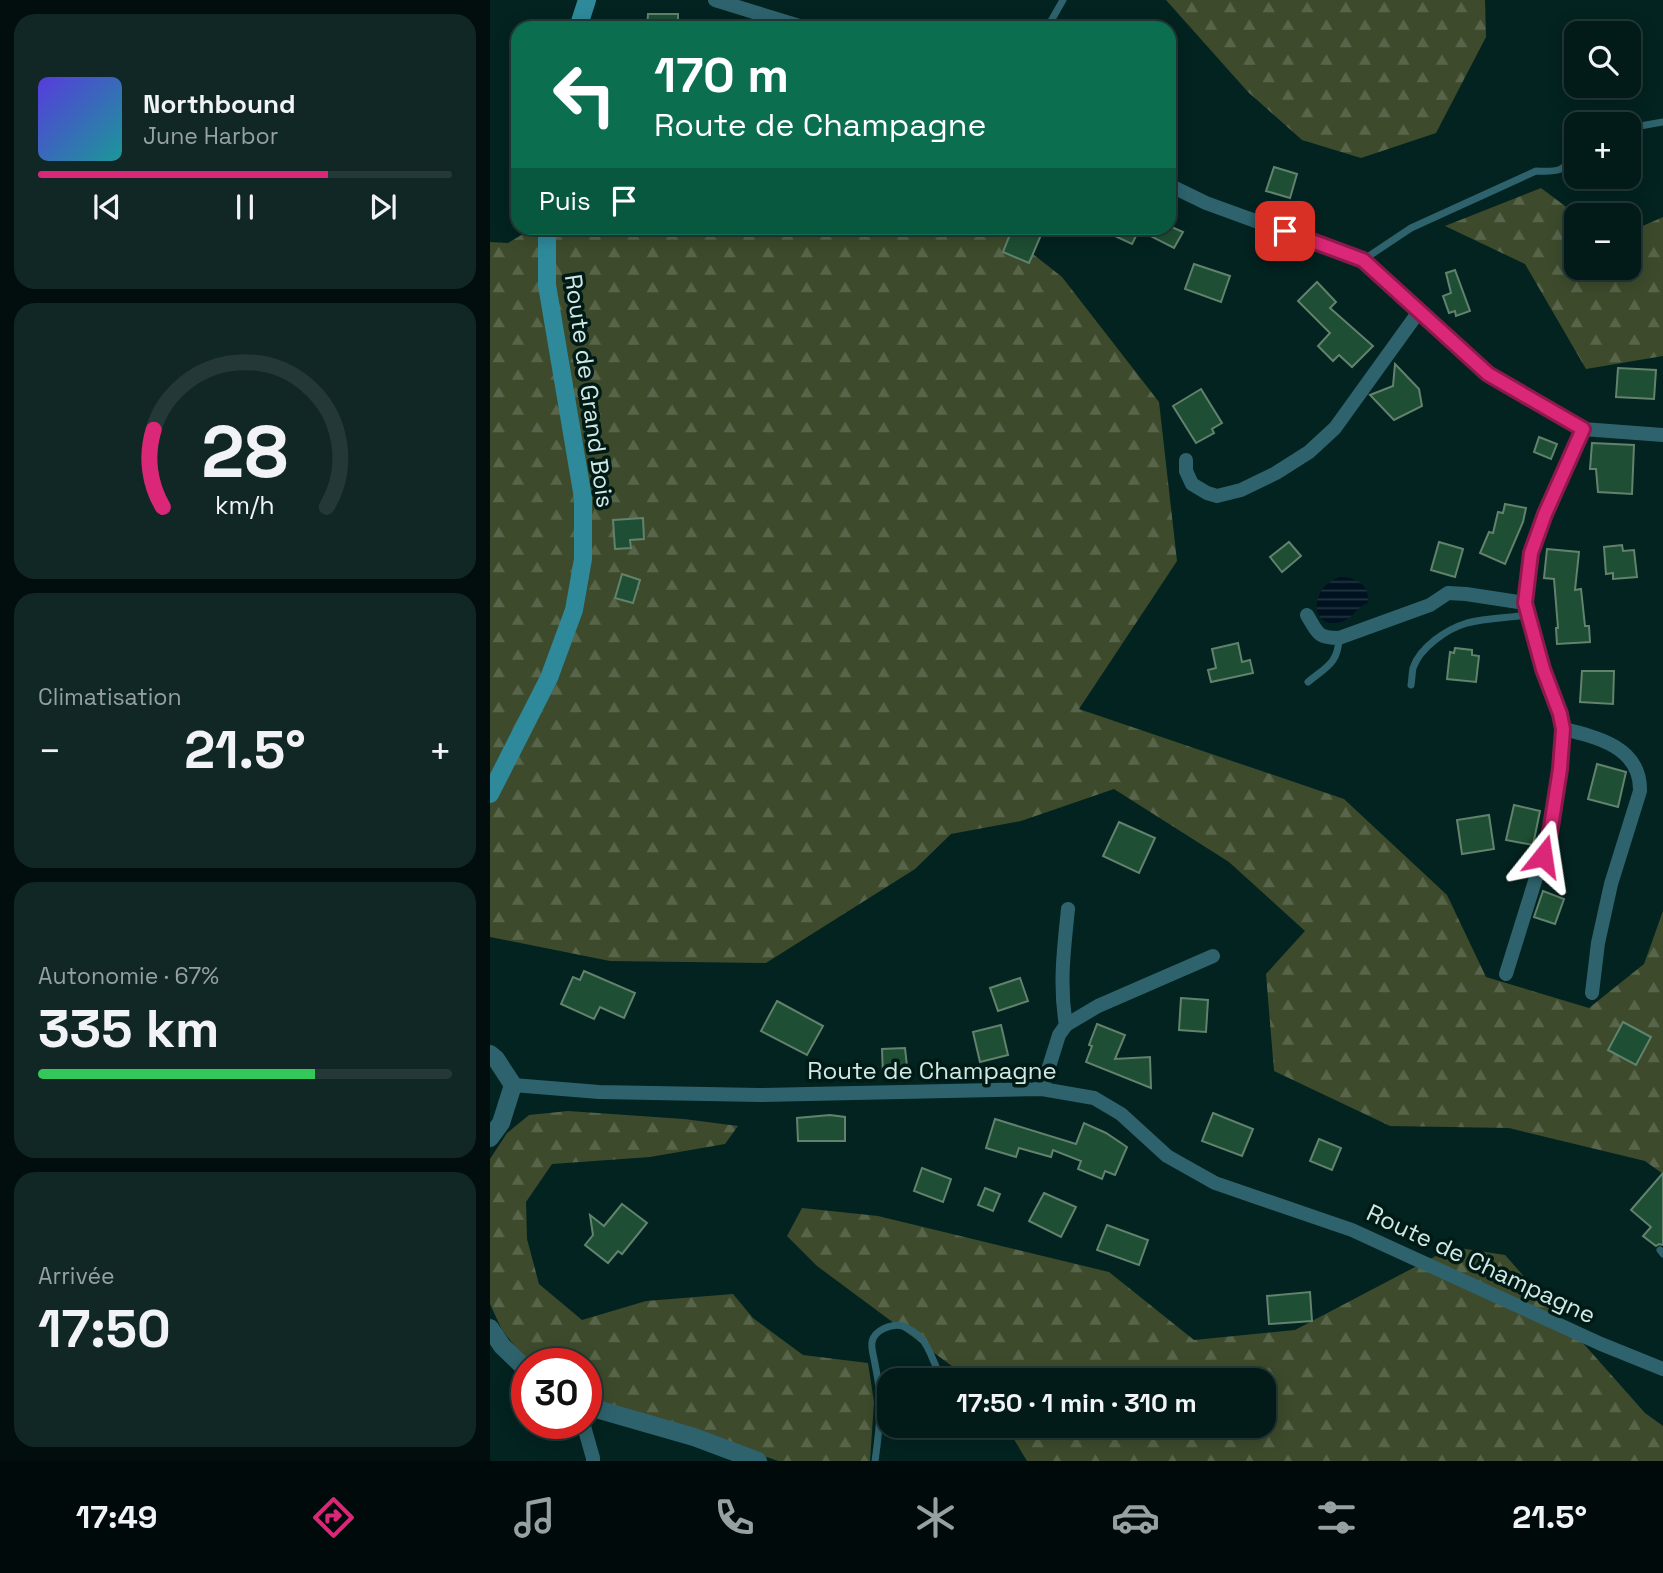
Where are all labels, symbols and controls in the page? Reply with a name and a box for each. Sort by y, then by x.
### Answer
map controls [1564,21,1641,280]
button: search [1564,21,1641,98]
text: 170 m [654,44,789,106]
icon: left [539,49,630,140]
text: Northbound [143,87,296,121]
text: Route de Champagne [654,105,986,145]
button: + [1564,112,1641,189]
text: June Harbor [143,121,278,151]
icon: arrive [605,182,643,220]
text: Puis [539,184,591,218]
icon: previous [88,188,126,226]
icon: pause [226,188,264,226]
icon: next [364,188,402,226]
pin [1255,201,1315,261]
button: − [1564,203,1641,280]
icon: arrive [1266,212,1304,250]
street label: Route de Grand Bois [558,272,621,510]
text: 28 [202,406,288,499]
text: km/h [215,489,275,521]
text: Climatisation [38,682,182,712]
text: 21.5° [184,717,306,783]
text: − [38,727,62,775]
text: + [428,727,452,775]
position arrow [1506,819,1580,893]
text: Autonomie · 67% [38,961,219,991]
text: 335 km [38,996,219,1062]
street label: Route de Champagne [807,1055,1057,1086]
street label: Route de Champagne [1362,1197,1601,1330]
text: Arrivée [38,1261,115,1291]
text: 17:50 [38,1296,171,1362]
speed limit sign: 30 [511,1348,602,1439]
text: 17:50 · 1 min · 310 m [956,1386,1197,1420]
icon: directions [309,1493,358,1542]
icon: music [510,1493,559,1542]
icon: phone [710,1493,759,1542]
icon: climate [911,1493,960,1542]
icon: car [1111,1493,1160,1542]
icon: filters [1312,1493,1361,1542]
text: 17:49 [76,1497,158,1537]
text: 21.5° [1512,1497,1587,1537]

